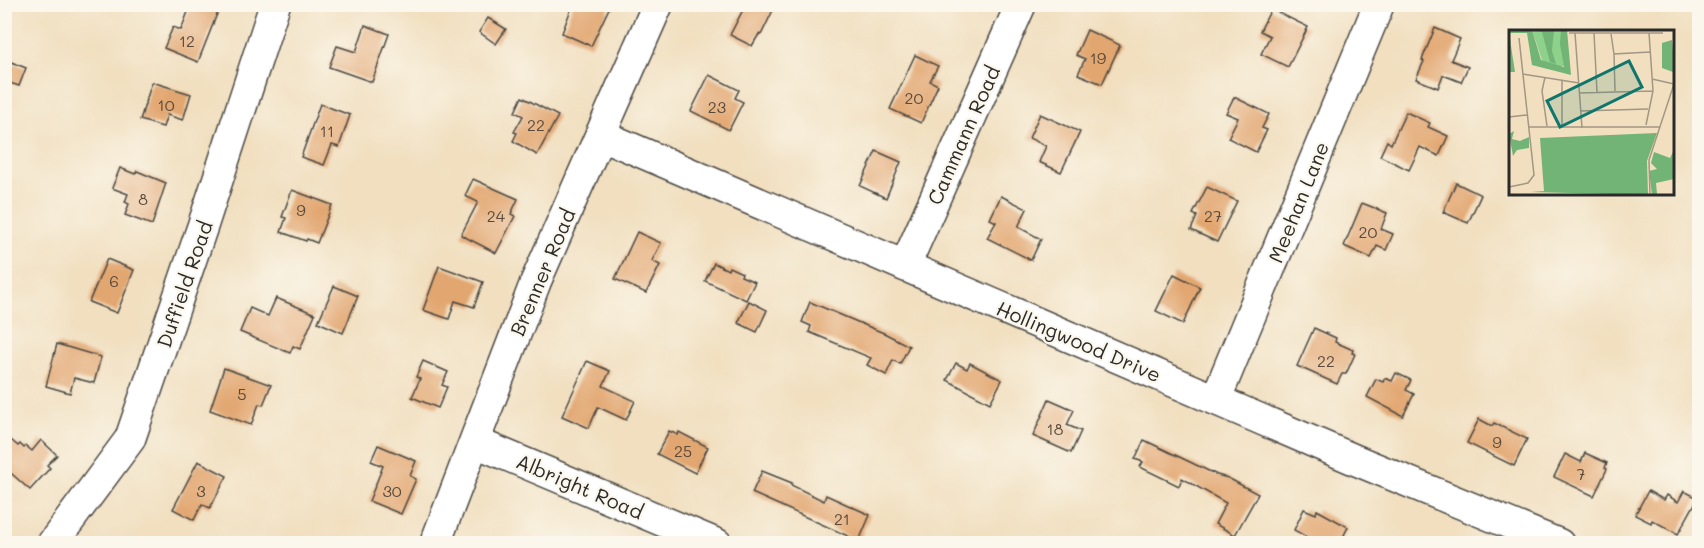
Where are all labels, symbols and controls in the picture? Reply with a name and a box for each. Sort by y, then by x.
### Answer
house number: 12 [179,30,195,51]
inset map [1509,30,1674,195]
house number: 19 [1090,47,1106,68]
street label: Cammann Road [921,61,1005,209]
house number: 20 [905,87,924,108]
house number: 10 [157,94,175,115]
house number: 23 [708,96,726,117]
house number: 22 [527,114,545,135]
house number: 11 [320,120,334,141]
street label: Meehan Lane [1262,138,1334,266]
house number: 8 [138,188,148,209]
house number: 9 [296,199,306,220]
street label: Brenner Road [504,204,580,340]
house number: 24 [487,205,506,226]
house number: 27 [1204,205,1222,226]
street label: Duffield Road [150,217,218,351]
house number: 20 [1359,221,1378,242]
house number: 6 [109,270,119,291]
street label: Hollingwood Drive [993,295,1165,387]
house number: 22 [1317,350,1335,371]
house number: 5 [237,383,247,404]
house number: 18 [1047,418,1064,439]
house number: 9 [1492,431,1502,452]
house number: 25 [674,440,692,461]
street label: Albright Road [512,448,648,524]
house number: 7 [1577,463,1586,484]
house number: 3 [196,480,206,501]
house number: 30 [382,480,402,501]
house number: 21 [834,508,850,529]

